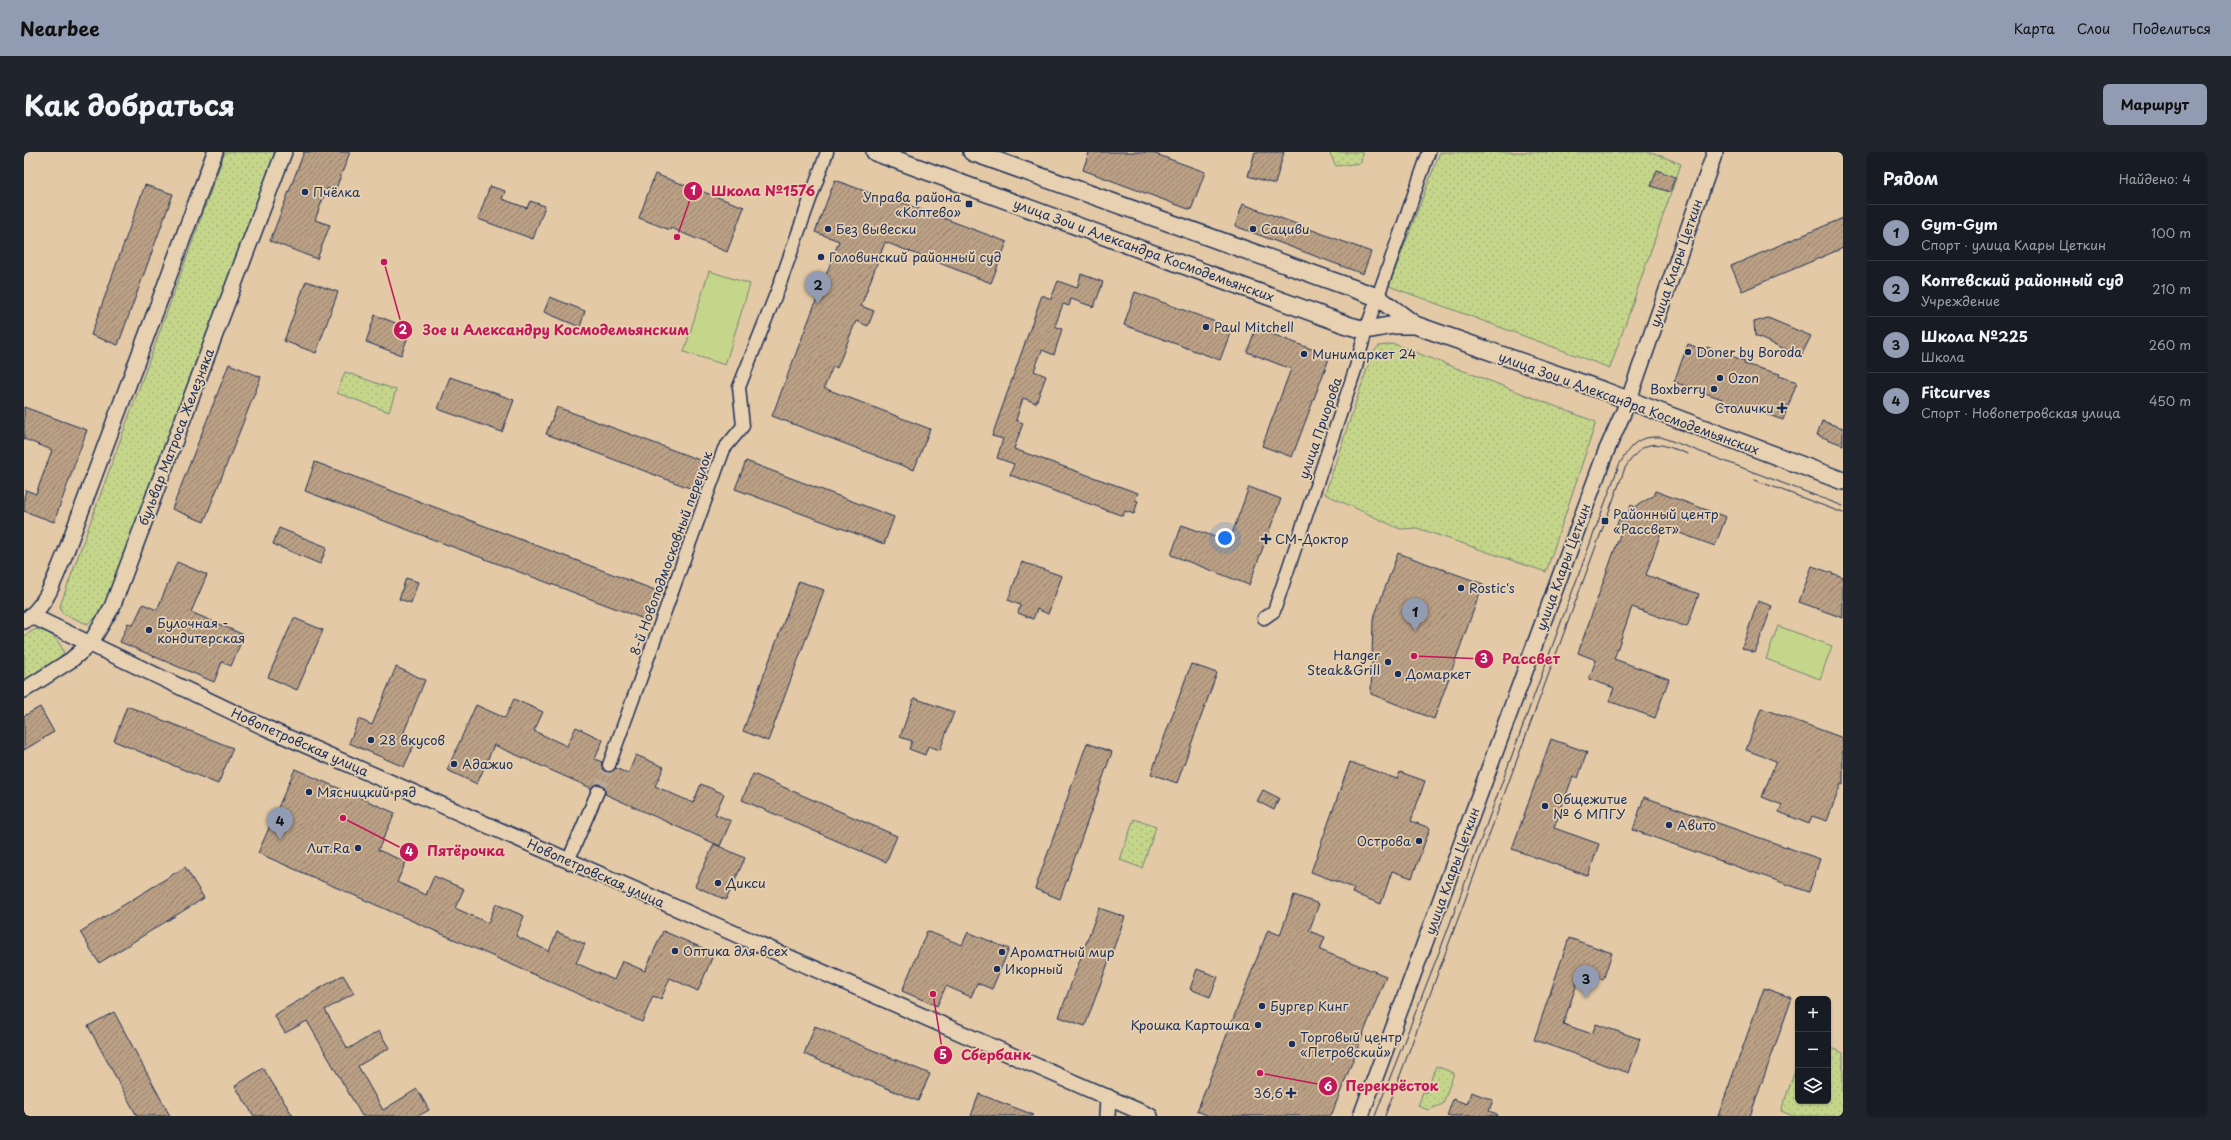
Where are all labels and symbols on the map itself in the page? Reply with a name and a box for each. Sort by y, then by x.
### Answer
callout: Школа №1576 [683,178,824,204]
text: Школа №1576 [711,180,815,201]
text: 1 [690,181,696,199]
place label: Пчёлка [313,182,361,201]
marker: Пчёлка [300,187,310,197]
place label: Управа района «Коптево» [863,187,962,221]
street label: улица Зои и Александра Космодемьянских [1011,193,1277,306]
street label: улица Клары Цеткин [1645,196,1706,329]
marker: Управа района «Коптево» [964,199,974,209]
place label: Без вывески [836,219,916,238]
place label: Сациви [1261,219,1310,238]
marker: Без вывески [823,224,833,234]
marker: Сациви [1248,224,1258,234]
place label: Головинский районный суд [829,247,1001,266]
marker: Головинский районный суд [816,252,826,262]
pin: 2 [805,271,831,304]
callout: Зое и Александру Космодемьянским [393,317,698,343]
place label: Paul Mitchell [1214,317,1294,336]
text: Зое и Александру Космодемьянским [422,319,689,340]
text: 2 [399,320,408,338]
marker: Paul Mitchell [1201,322,1211,332]
place label: Doner by Boroda [1696,342,1802,361]
place label: Минимаркет 24 [1312,344,1416,363]
street label: бульвар Матроса Железняка [133,345,218,528]
street label: улица Зои и Александра Космодемьянских [1496,346,1762,459]
marker: Doner by Boroda [1683,347,1693,357]
marker: Минимаркет 24 [1299,349,1309,359]
place label: Ozon [1728,368,1759,387]
marker: Ozon [1715,373,1725,383]
street label: улица Приорова [1293,374,1346,481]
place label: Boxberry [1650,379,1706,398]
marker: Boxberry [1709,384,1719,394]
place label: Столички [1715,398,1774,417]
marker: Столички [1777,403,1787,413]
street label: 8-й Новоподмосковный переулок [625,448,716,658]
street label: улица Клары Цеткин [1531,500,1594,633]
place label: Районный центр «Рассвет» [1613,504,1719,538]
marker: Районный центр «Рассвет» [1600,516,1610,526]
your location [1215,528,1235,548]
place label: СМ-Доктор [1275,529,1349,548]
marker: СМ-Доктор [1260,533,1272,545]
place label: Rostic's [1469,578,1515,597]
marker: Rostic's [1456,583,1466,593]
pin: 1 [1402,598,1428,631]
place label: Булочная - кондитерская [157,613,245,647]
marker: Булочная - кондитерская [144,625,154,635]
place label: Hanger Steak&Grill [1307,645,1381,679]
callout: Рассвет [1474,646,1568,672]
text: Рассвет [1502,648,1561,669]
text: 3 [1480,649,1488,667]
marker: Hanger Steak&Grill [1383,657,1393,667]
place label: Домаркет [1405,664,1471,683]
marker: Домаркет [1393,669,1403,679]
street label: Новопетровская улица [228,703,373,781]
place label: 28 вкусов [379,730,445,749]
marker: 28 вкусов [366,735,376,745]
place label: Адажио [462,754,513,773]
marker: Адажио [449,759,459,769]
place label: Мясницкий ряд [317,782,416,801]
marker: Мясницкий ряд [304,787,314,797]
place label: Общежитие № 6 МПГУ [1553,789,1627,823]
marker: Общежитие № 6 МПГУ [1540,801,1550,811]
street label: улица Клары Цеткин [1420,804,1483,937]
pin: 4 [267,807,293,840]
place label: Авито [1677,815,1716,834]
marker: Авито [1664,820,1674,830]
place label: Острова [1357,831,1412,850]
street label: Новопетровская улица [524,834,669,912]
marker: Острова [1414,836,1424,846]
place label: Лит.Ra [307,838,350,857]
callout: Пятёрочка [399,839,513,865]
text: Пятёрочка [427,840,505,861]
text: 4 [405,842,413,860]
marker: Лит.Ra [353,843,363,853]
place label: Дикси [725,873,766,892]
marker: Дикси [713,878,723,888]
place label: Оптика для всех [683,941,788,960]
place label: Ароматный мир [1010,942,1115,961]
marker: Оптика для всех [670,946,680,956]
marker: Ароматный мир [997,947,1007,957]
place label: Икорный [1005,959,1063,978]
marker: Икорный [992,964,1002,974]
pin: 3 [1573,965,1599,998]
place label: Бургер Кинг [1270,996,1348,1015]
marker: Бургер Кинг [1257,1001,1267,1011]
place label: Крошка Картошка [1130,1015,1251,1034]
marker: Крошка Картошка [1253,1020,1263,1030]
place label: Торговый центр «Петровский» [1300,1027,1402,1061]
marker: Торговый центр «Петровский» [1287,1039,1297,1049]
callout: Сбербанк [933,1042,1039,1068]
text: Сбербанк [961,1044,1031,1065]
text: 5 [939,1045,947,1063]
callout: Перекрёсток [1318,1073,1447,1099]
text: Перекрёсток [1346,1075,1439,1096]
text: 6 [1324,1077,1333,1095]
place label: 36,6 [1253,1083,1283,1102]
marker: 36,6 [1286,1088,1296,1098]

